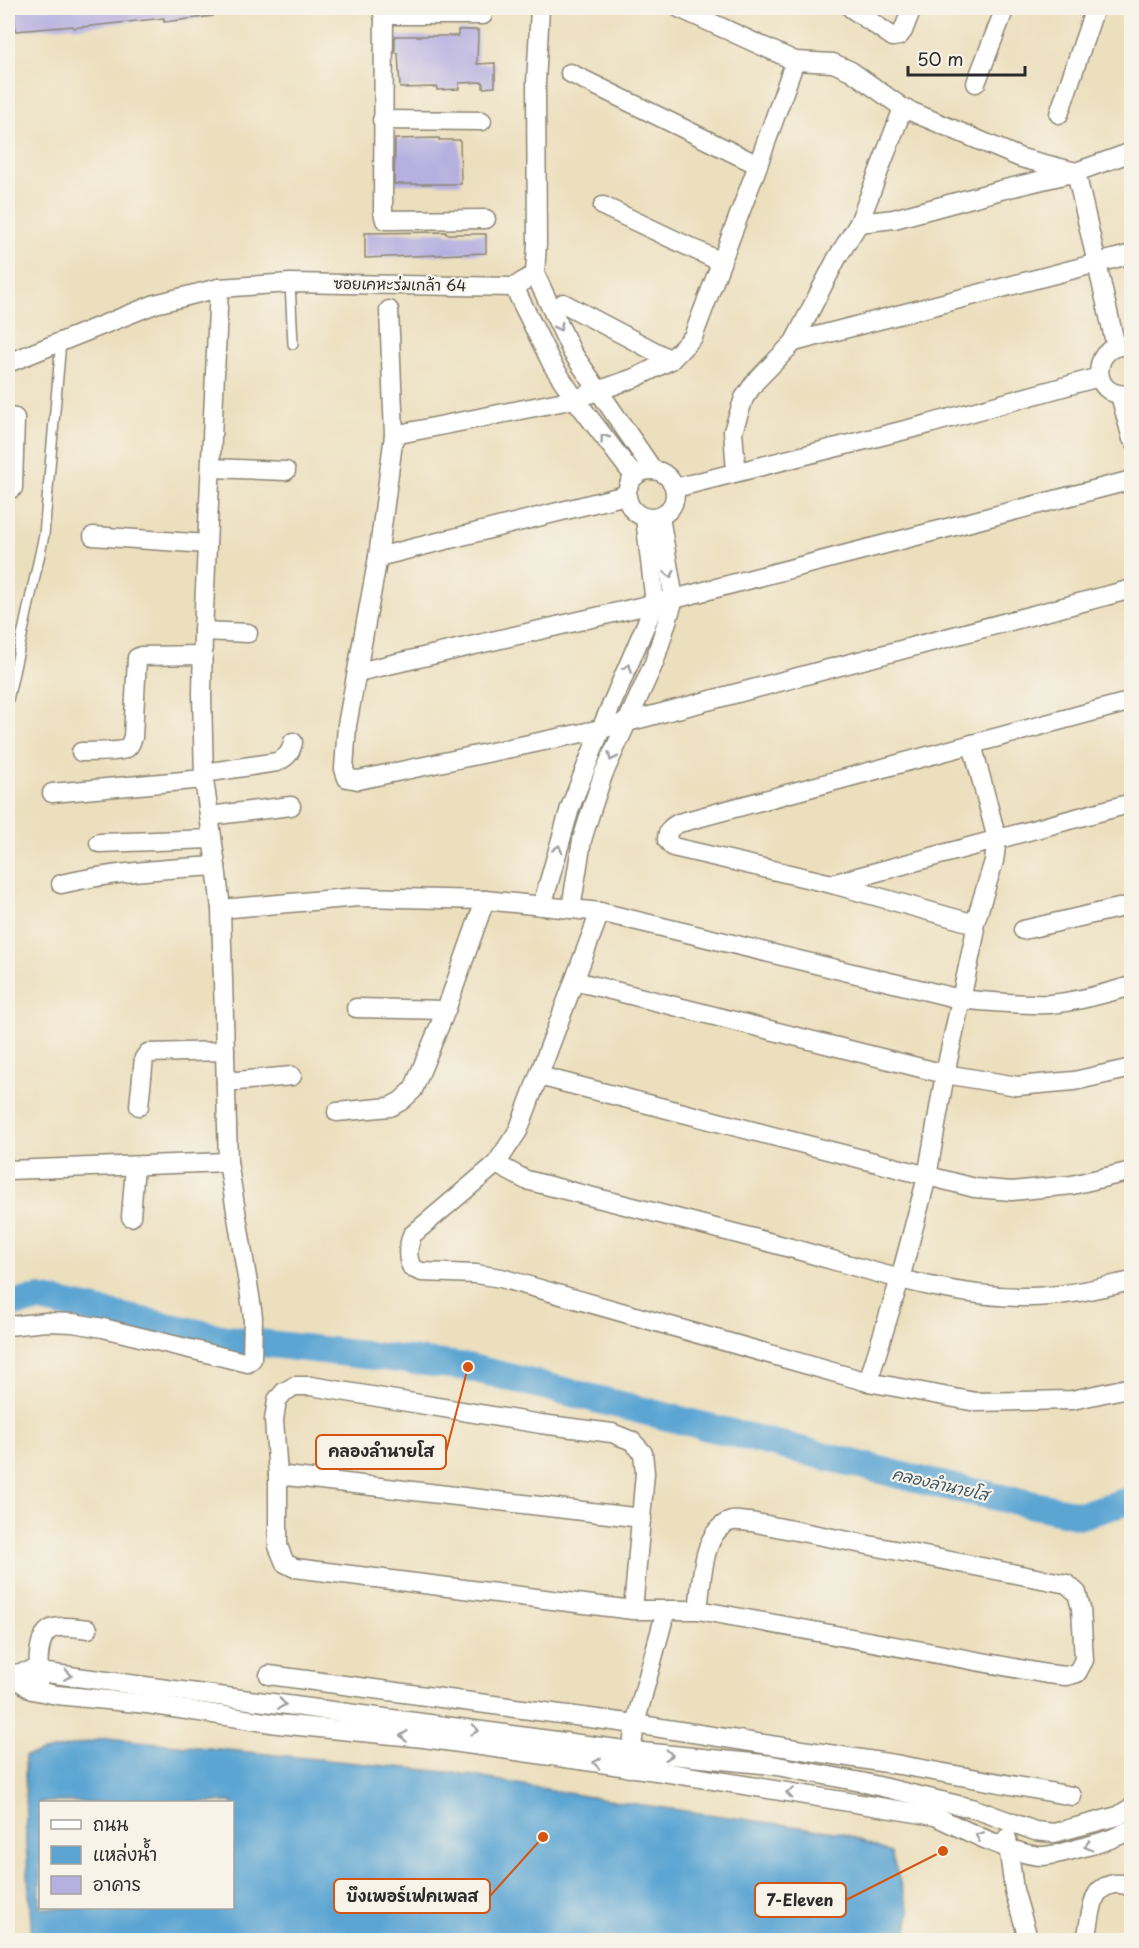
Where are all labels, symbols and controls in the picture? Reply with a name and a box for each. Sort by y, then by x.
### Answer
scale bar [908,39,1025,77]
text: 50 m [917,45,964,72]
street label: ซอยเคหะร่มเกล้า 64 [333,271,467,296]
one-way arrow [552,321,564,332]
one-way arrow [601,433,612,444]
one-way arrow [663,569,676,579]
one-way arrow [621,663,633,674]
one-way arrow [608,751,620,762]
one-way arrow [551,845,563,855]
callout: คลองลำนายโส [316,1435,446,1469]
text: คลองลำนายโส [328,1438,435,1462]
water label: คลองลำนายโส [890,1460,994,1506]
one-way arrow [63,1669,73,1681]
one-way arrow [278,1697,287,1710]
one-way arrow [471,1723,480,1735]
one-way arrow [400,1730,409,1743]
one-way arrow [664,1748,673,1761]
one-way arrow [593,1758,602,1770]
one-way arrow [785,1787,795,1799]
legend [39,1801,234,1909]
text: ถนน [93,1810,128,1837]
one-way arrow [974,1831,985,1843]
text: แหล่งน้ำ [93,1838,157,1867]
one-way arrow [1084,1838,1094,1851]
text: อาคาร [93,1870,141,1897]
callout: บึงเพอร์เฟคเพลส [334,1879,490,1913]
text: บึงเพอร์เฟคเพลส [346,1883,480,1907]
callout: 7-Eleven [755,1883,846,1917]
text: 7-Eleven [766,1887,834,1911]

